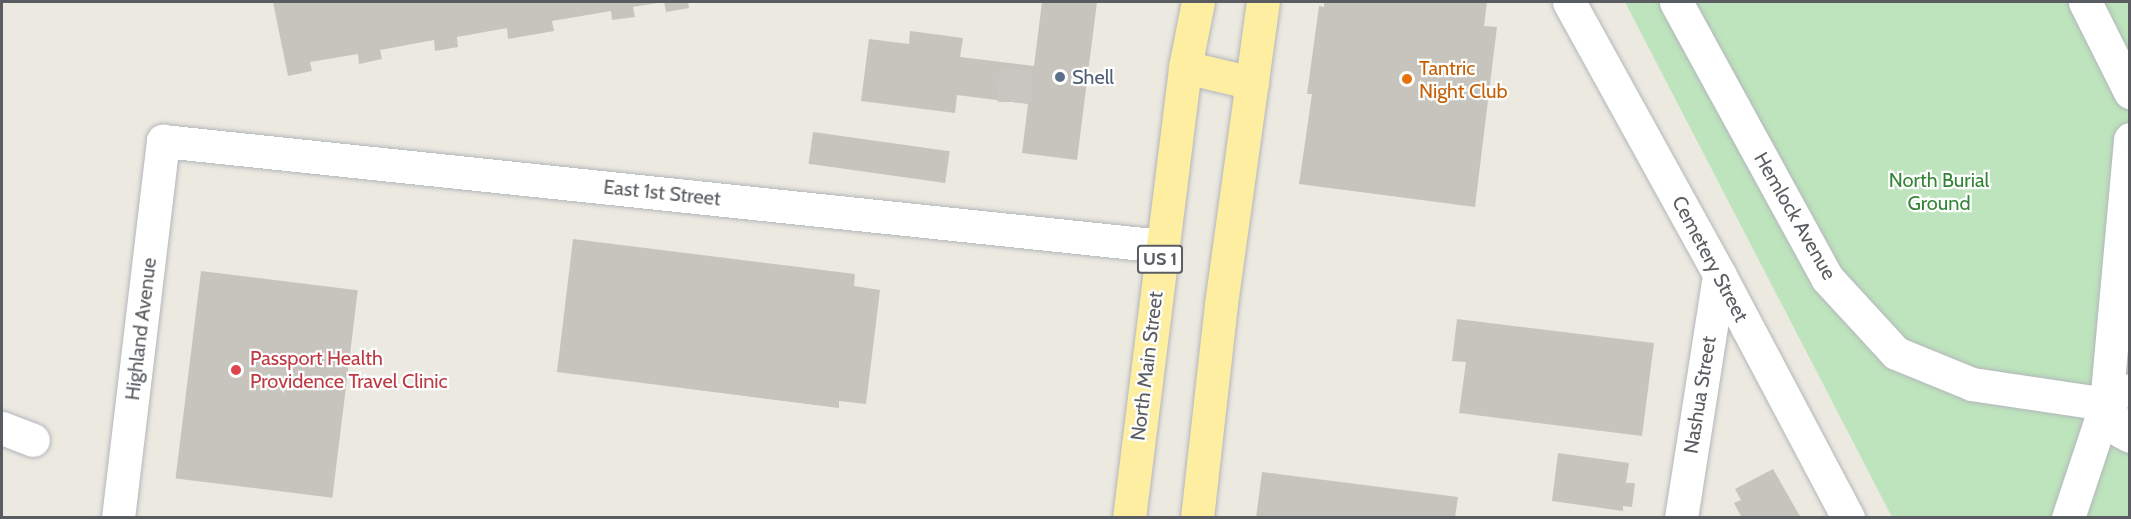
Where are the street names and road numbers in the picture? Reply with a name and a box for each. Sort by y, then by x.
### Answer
street label: Hemlock Avenue [1749,148,1841,284]
street label: East 1st Street [602,175,722,211]
street label: Cemetery Street [1667,192,1753,326]
road number: US 1 [1136,244,1184,274]
street label: Highland Avenue [120,256,162,402]
street label: North Main Street [1126,290,1168,442]
street label: Nashua Street [1679,335,1721,455]

